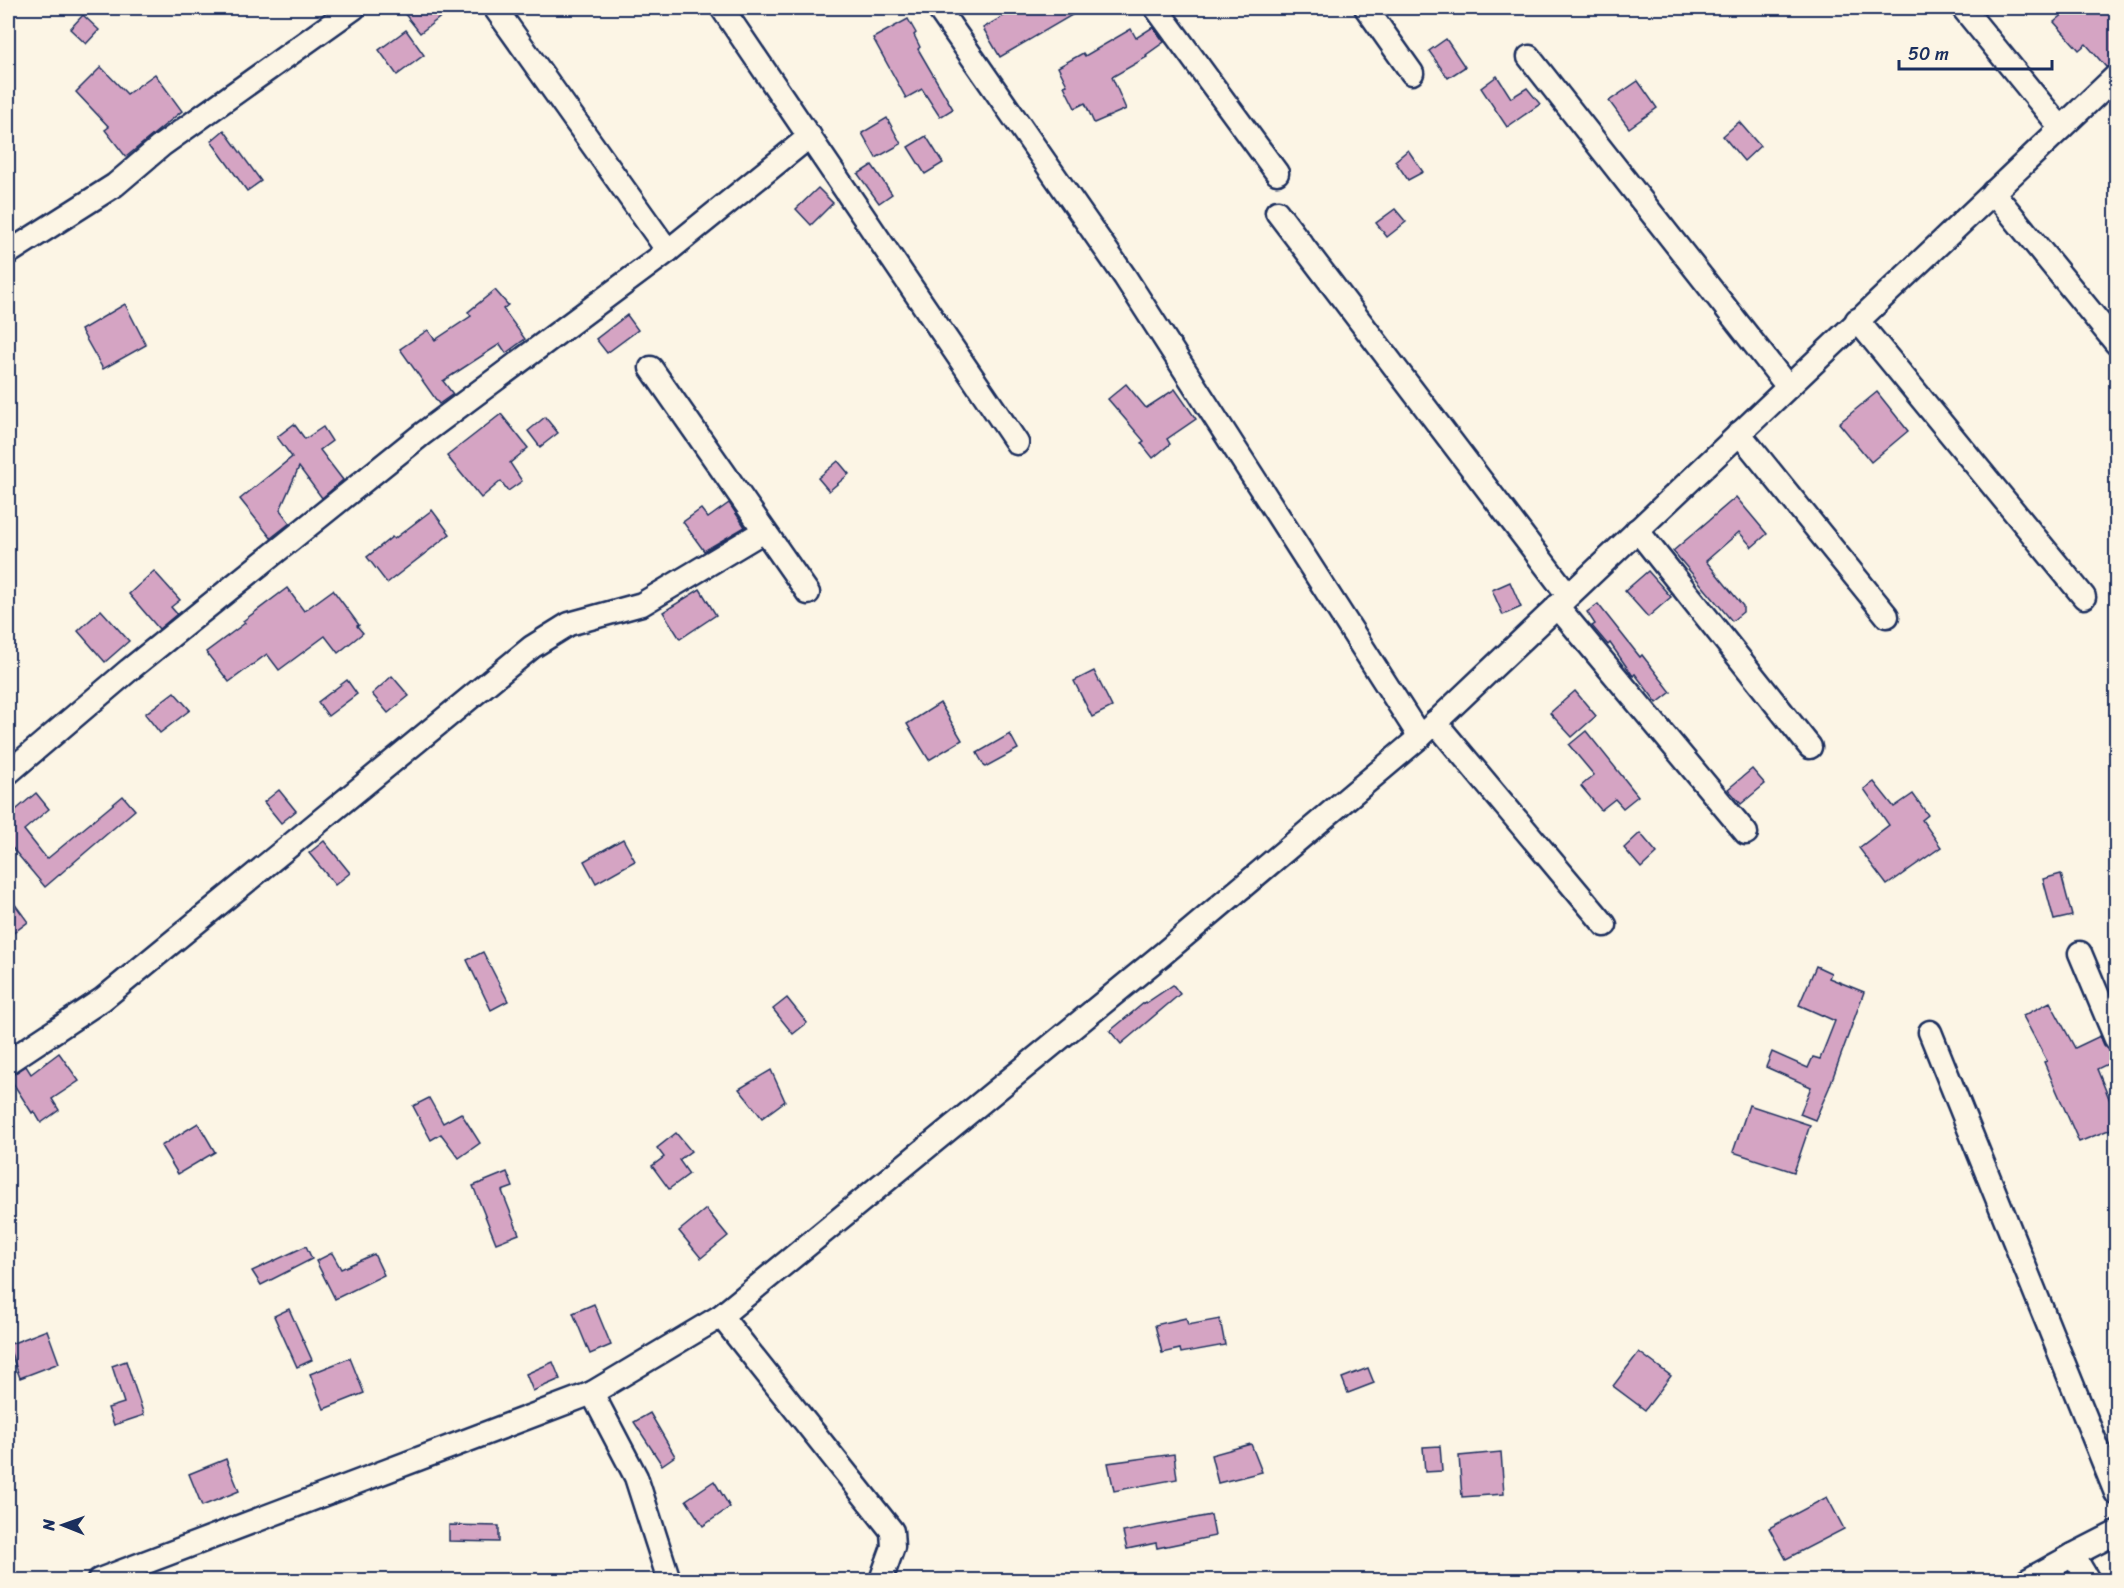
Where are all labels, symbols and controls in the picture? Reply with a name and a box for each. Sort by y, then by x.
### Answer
scale bar [1899,33,2052,71]
text: 50 m [1908,38,1949,70]
north arrow [33,1495,93,1555]
text: N [34,1518,63,1532]

